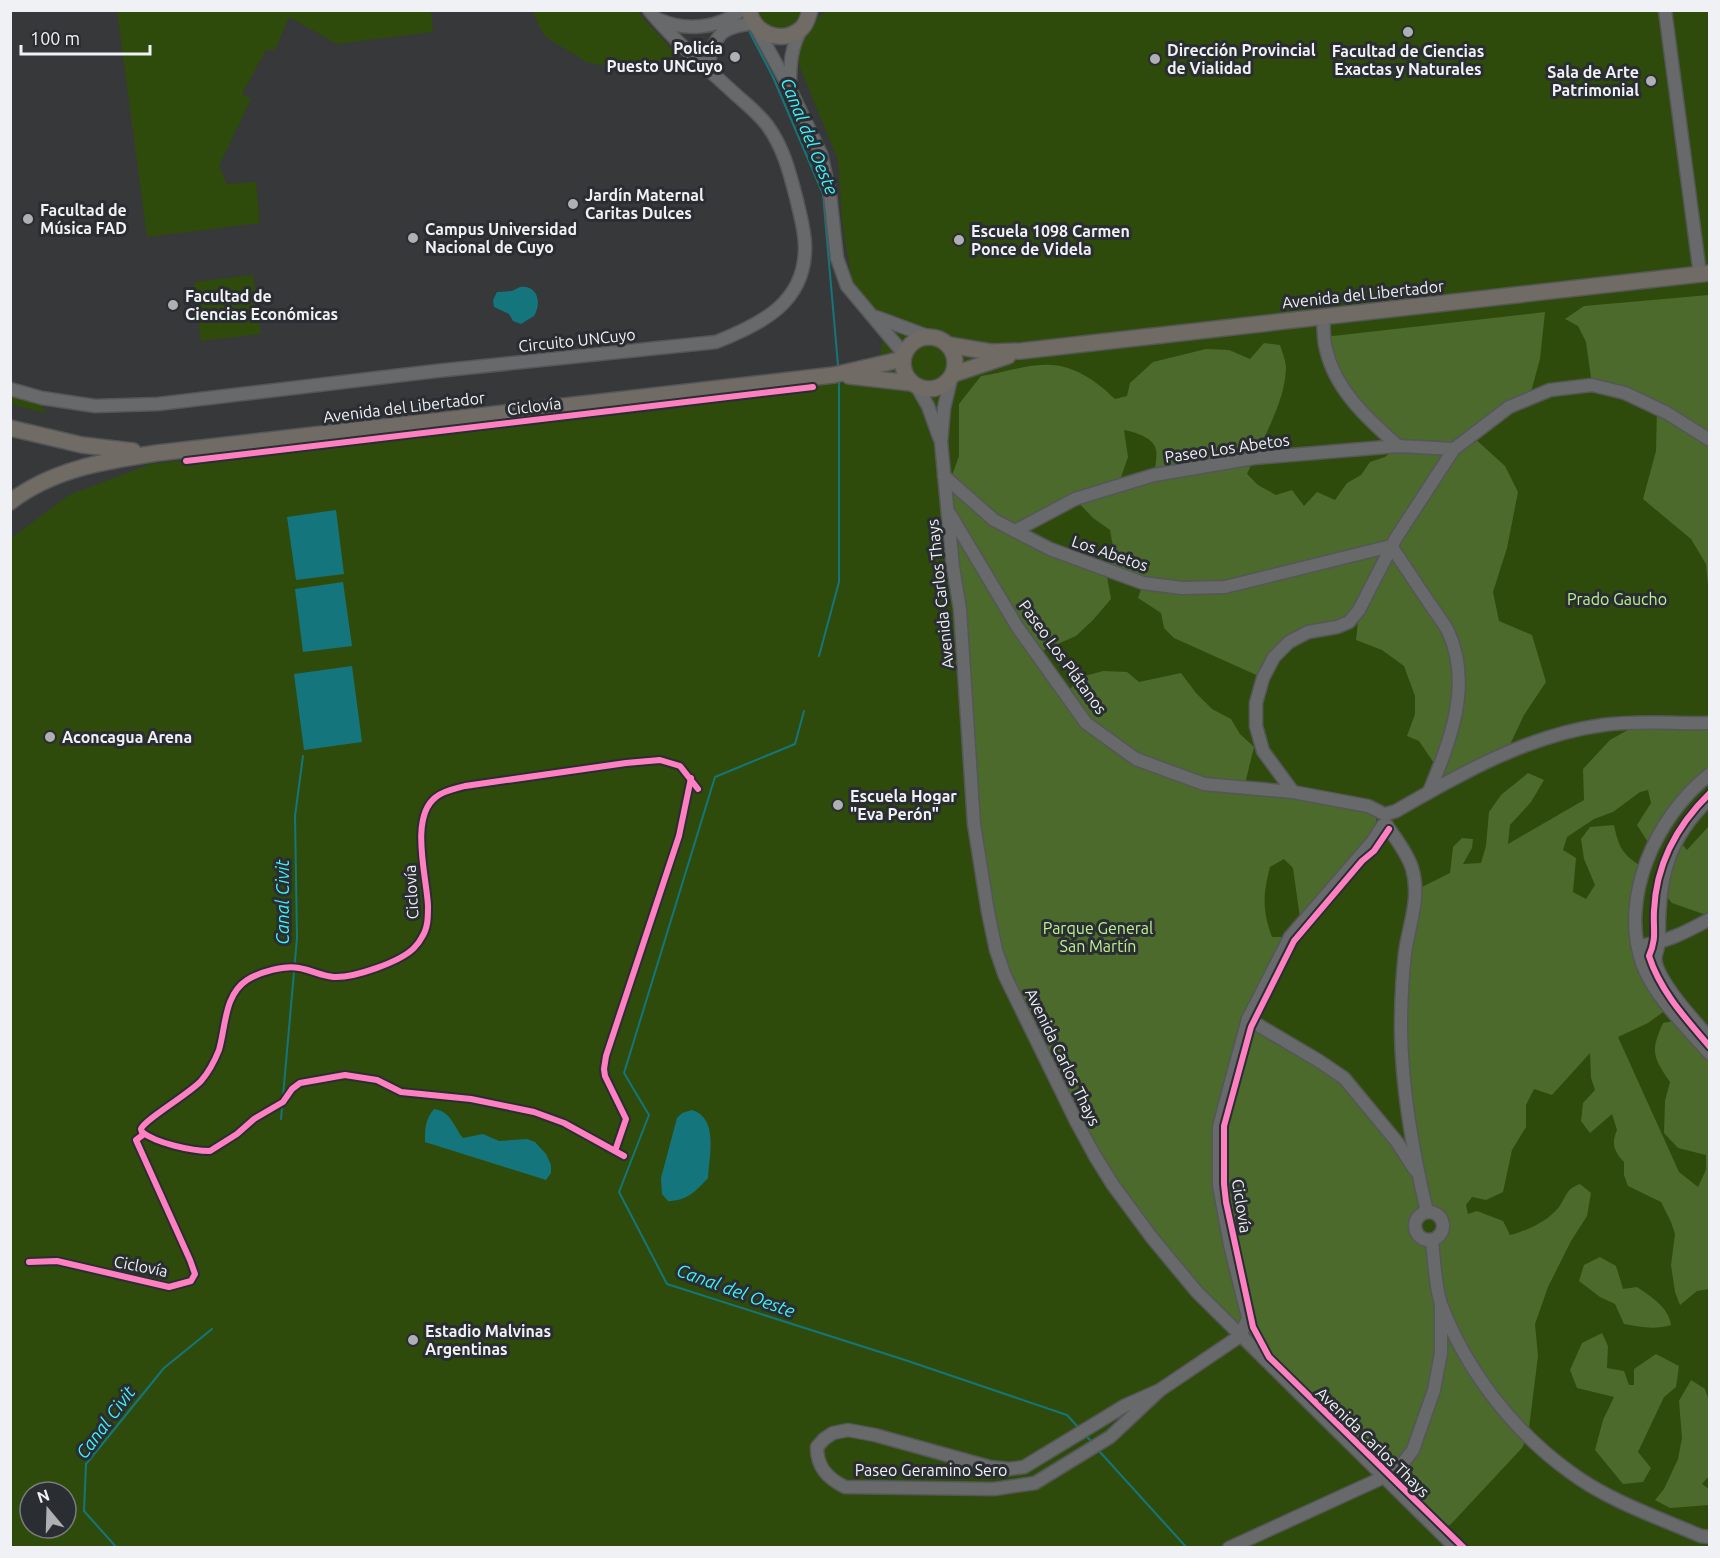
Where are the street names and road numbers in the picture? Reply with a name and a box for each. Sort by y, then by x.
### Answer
street label: Avenida del Libertador [1281,277,1445,311]
street label: Circuito UNCuyo [518,325,636,355]
street label: Avenida del Libertador [322,388,486,426]
street label: Ciclovía [506,394,562,418]
street label: Paseo Los Abetos [1163,430,1291,466]
street label: Avenida Carlos Thays [923,518,957,670]
street label: Los Abetos [1070,532,1150,574]
street label: Paseo Los Plátanos [1016,596,1110,718]
street label: Ciclovía [401,864,421,920]
street label: Avenida Carlos Thays [1022,986,1104,1129]
street label: Ciclovía [1229,1178,1255,1234]
street label: Ciclovía [112,1252,170,1280]
street label: Avenida Carlos Thays [1313,1383,1433,1501]
street label: Paseo Geramino Sero [855,1461,1007,1479]

